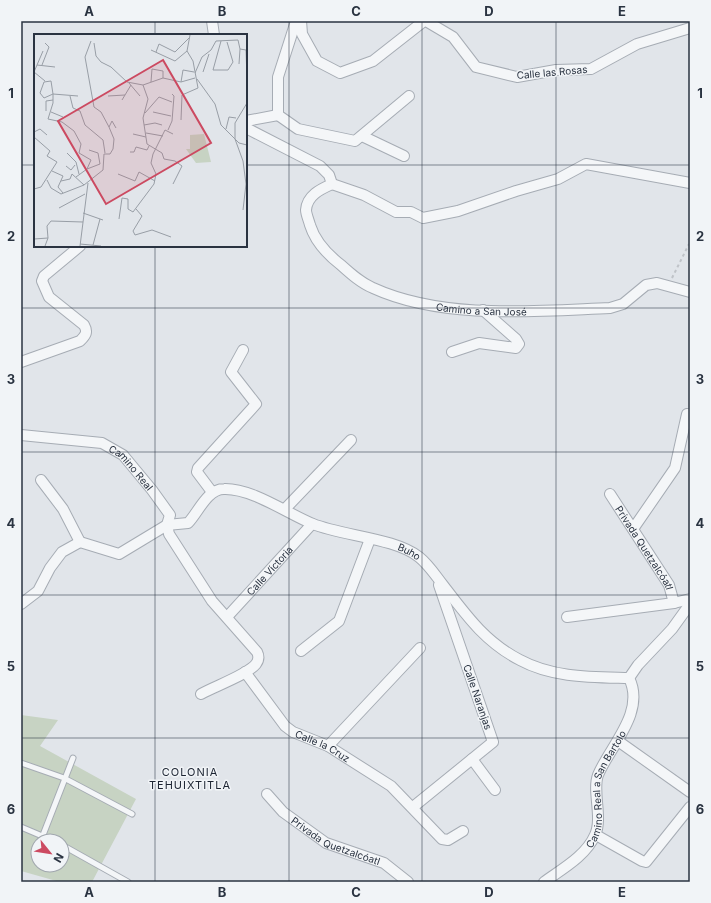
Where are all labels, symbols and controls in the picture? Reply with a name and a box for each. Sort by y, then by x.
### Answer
text: A [84,3,94,19]
text: B [218,3,227,19]
text: C [351,3,361,19]
text: D [484,3,494,19]
text: E [618,3,626,19]
inset map [34,34,247,247]
street label: Calle las Rosas [516,63,588,81]
text: 1 [8,85,14,101]
text: 1 [697,85,703,101]
text: 2 [7,228,15,244]
text: 2 [696,228,704,244]
street label: Camino a San José [435,300,527,317]
text: 3 [7,371,15,387]
text: 3 [696,371,704,387]
street label: Camino Real [107,442,156,493]
street label: Privada Quetzalcóatl [613,503,676,591]
text: 4 [7,515,16,531]
text: 4 [696,515,705,531]
street label: Buho [396,541,423,562]
street label: Calle Victoria [244,543,295,598]
text: 5 [7,658,15,674]
text: 5 [696,658,704,674]
street label: Calle Naranjas [461,663,495,731]
street label: Calle la Cruz [293,728,352,764]
street label: Camino Real a San Bartolo [583,728,628,850]
district label: COLONIA TEHUIXTITLA [149,765,231,792]
text: 6 [7,801,15,817]
text: 6 [696,801,704,817]
street label: Privada Quetzalcóatl [289,814,382,867]
north arrow [30,833,70,873]
text: N [51,851,67,865]
text: A [84,884,94,900]
text: B [218,884,227,900]
text: C [351,884,361,900]
text: D [484,884,494,900]
text: E [618,884,626,900]

